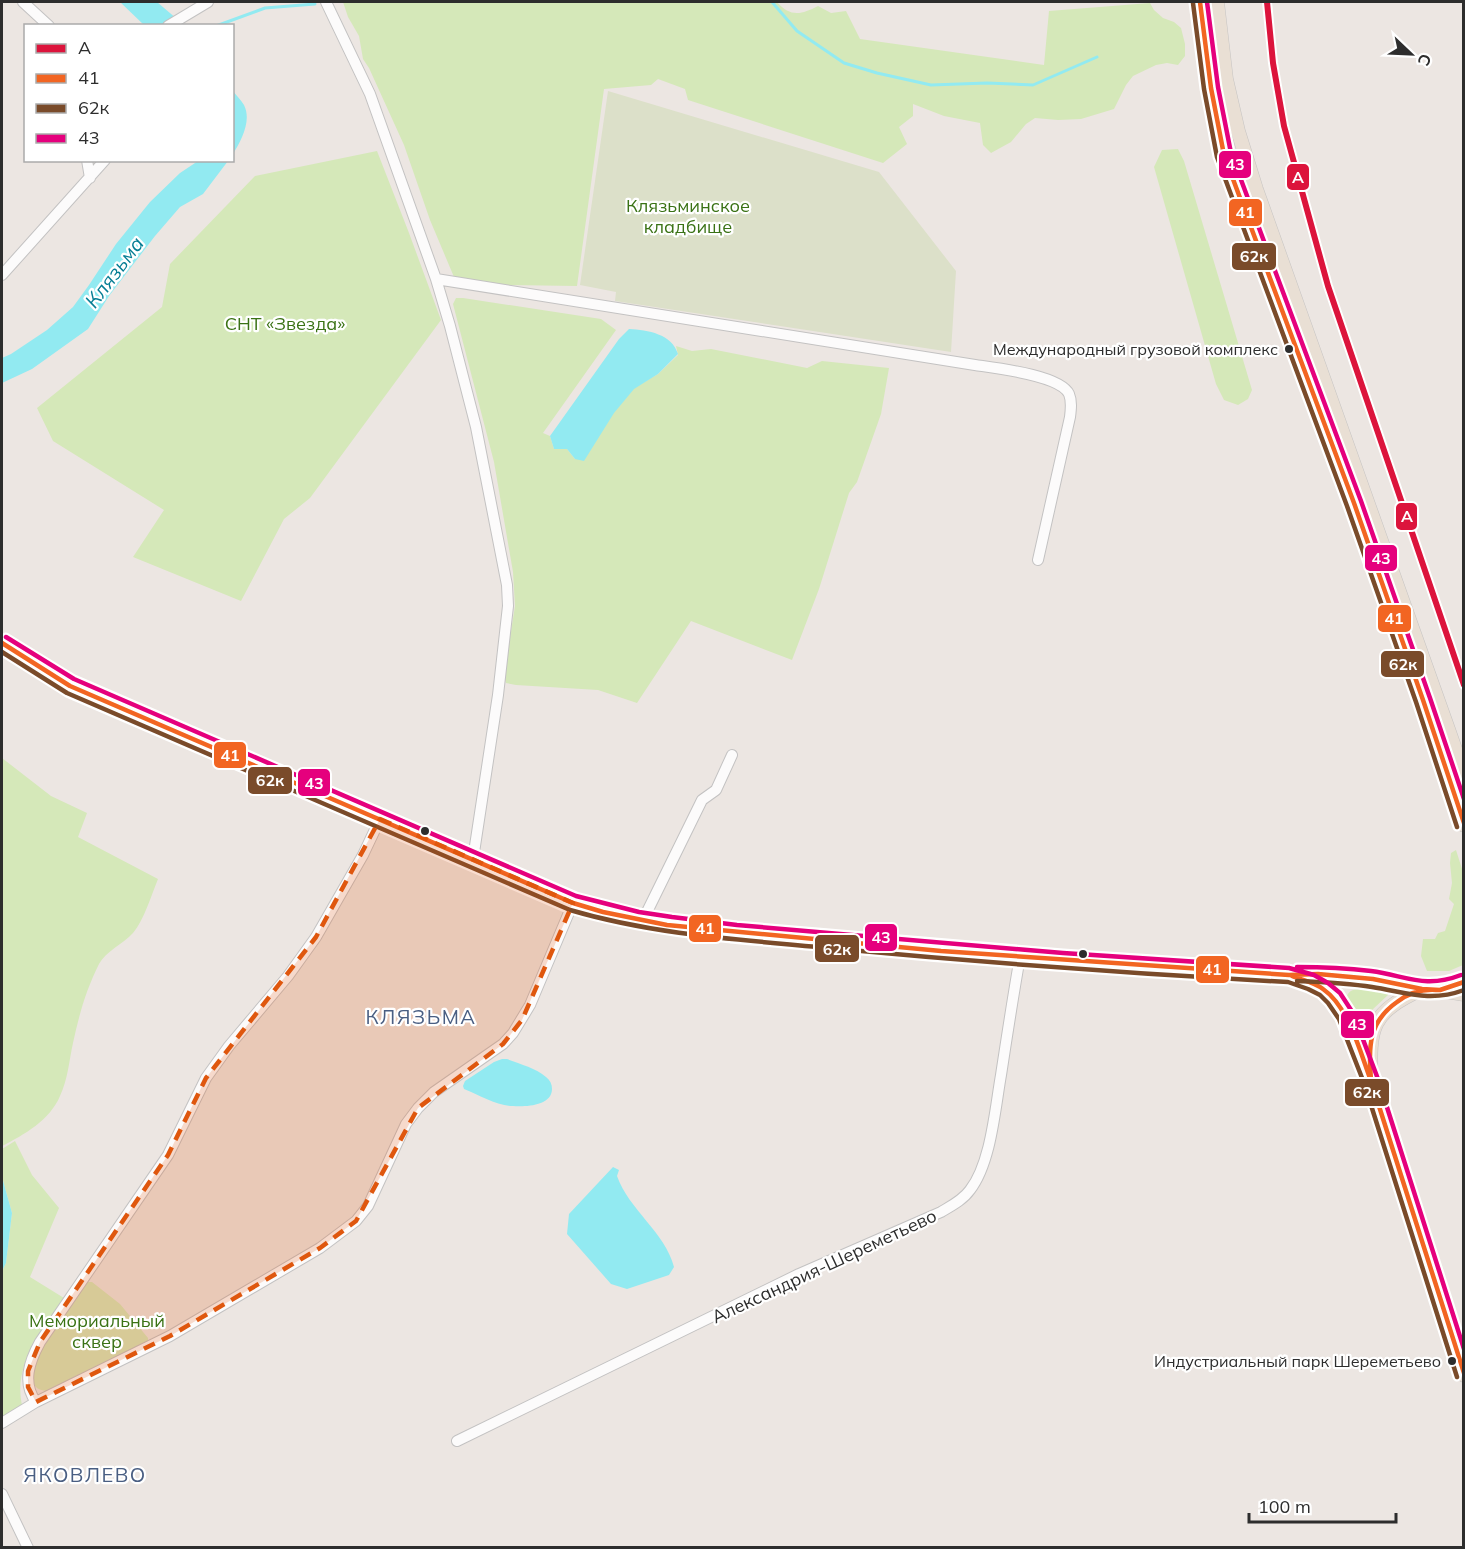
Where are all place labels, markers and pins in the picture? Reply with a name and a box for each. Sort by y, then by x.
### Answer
place label: Международный грузовой комплекс [993,339,1278,359]
marker: Международный грузовой комплекс [1283,343,1295,355]
unlabelled marker [419,825,431,837]
unlabelled marker [1077,948,1089,960]
place label: Индустриальный парк Шереметьево [1154,1351,1441,1371]
marker: Индустриальный парк Шереметьево [1446,1355,1458,1367]

